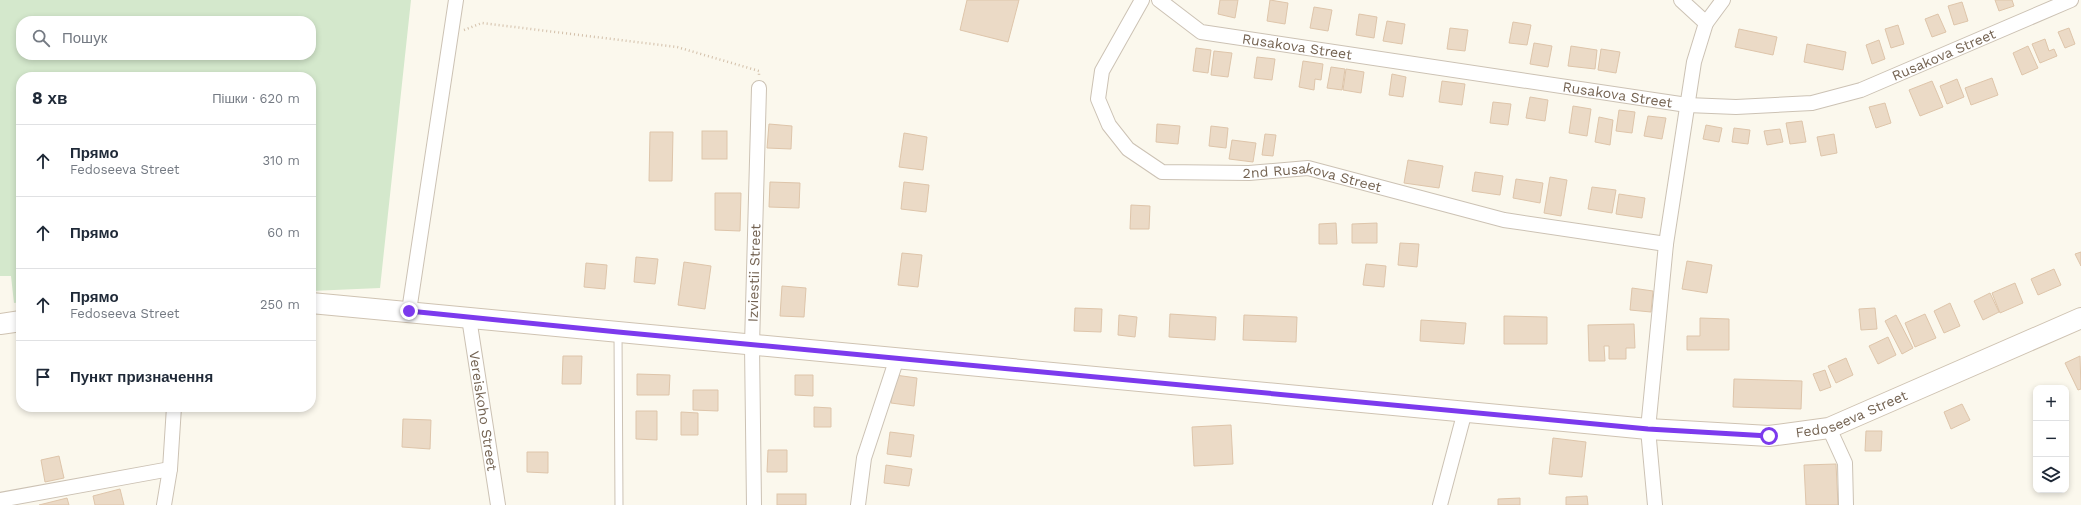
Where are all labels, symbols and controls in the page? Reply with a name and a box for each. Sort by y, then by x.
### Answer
search box [16,16,316,60]
street label: Rusakova Street [1890,25,1998,84]
icon: search [30,27,52,49]
text: Пошук [62,29,107,47]
street label: Rusakova Street [1241,30,1353,63]
street label: Rusakova Street [1561,78,1674,111]
text: 8 хв [32,88,67,108]
text: Пішки · 620 m [212,91,300,106]
text: Прямо [70,144,119,162]
icon: ahead [32,150,54,172]
text: 310 m [262,153,300,168]
street label: 2nd Rusakova Street [1243,160,1383,195]
text: Fedoseeva Street [70,162,180,177]
icon: ahead [32,222,54,244]
text: Прямо [70,224,119,242]
street label: Izviestii Street [745,224,763,322]
text: 60 m [267,225,300,240]
text: Прямо [70,288,119,306]
icon: ahead [32,294,54,316]
text: 250 m [260,297,300,312]
route end [400,302,418,320]
text: Fedoseeva Street [70,306,180,321]
street label: Vereiskoho Street [466,350,501,472]
icon: arrive [32,366,54,388]
text: Пункт призначення [70,368,213,386]
map controls [2033,385,2069,493]
button: + [2033,385,2069,421]
street label: Fedoseeva Street [1795,387,1910,440]
button: − [2033,421,2069,457]
route start [1760,427,1778,445]
button: layers [2033,457,2069,493]

